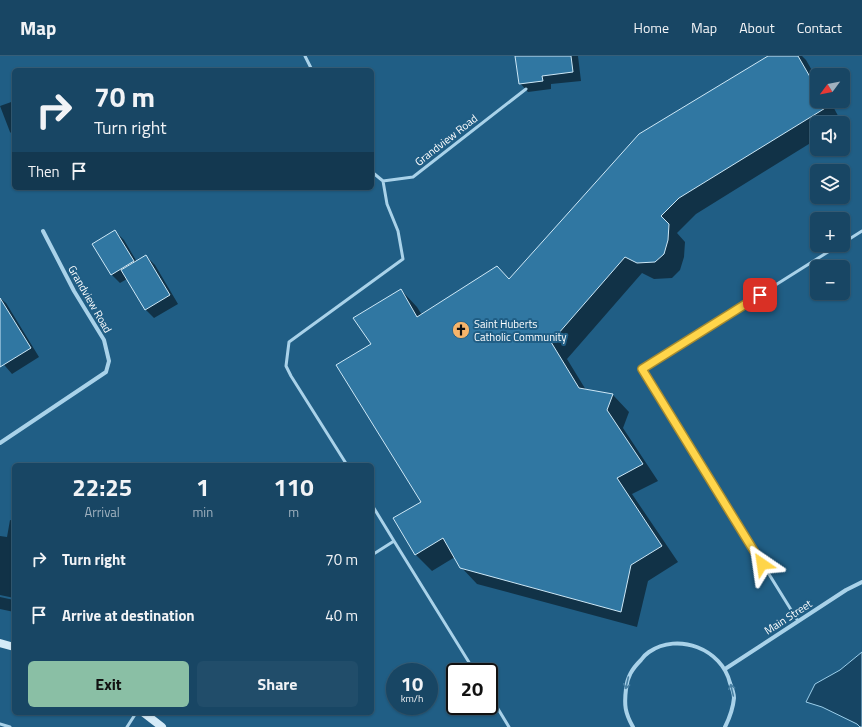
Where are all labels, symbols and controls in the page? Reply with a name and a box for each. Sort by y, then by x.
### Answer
text: Map [20,13,56,42]
text: Home [634,17,669,38]
text: Map [691,17,717,38]
text: About [739,17,775,38]
text: Contact [797,17,842,38]
north arrow [810,68,850,108]
map controls [810,68,850,300]
text: 70 m [94,75,155,118]
icon: right [28,84,80,136]
street label: Grandview Road [411,110,481,170]
text: Turn right [94,114,167,141]
button: sound [810,116,850,156]
text: Then [28,160,60,183]
icon: arrive [68,160,90,182]
button: layers [810,164,850,204]
button: + [810,212,850,252]
button: − [810,260,850,300]
street label: Grandview Road [64,262,116,336]
pin [743,278,777,312]
icon: arrive [749,284,771,306]
place label: Saint Huberts Catholic Community [474,316,567,345]
church icon: Saint Huberts Catholic Community [451,320,471,340]
text: 22:25 [72,469,132,505]
text: 1 [196,469,210,505]
text: 110 [273,469,314,505]
text: Arrival [85,502,120,522]
text: min [192,502,213,522]
text: m [288,502,299,522]
position arrow [741,543,783,585]
icon: right [28,548,50,570]
text: Turn right [62,548,126,571]
text: 70 m [325,548,358,571]
street label: Main Street [761,596,815,638]
icon: arrive [28,604,50,626]
text: Arrive at destination [62,604,195,627]
text: 40 m [325,604,358,627]
button: Exit [28,661,189,707]
button: Share [197,661,358,707]
speed limit sign: 20 [446,663,498,715]
text: 10 [401,668,423,699]
one-way arrow [623,676,631,689]
one-way arrow [728,683,735,696]
text: km/h [401,691,423,706]

